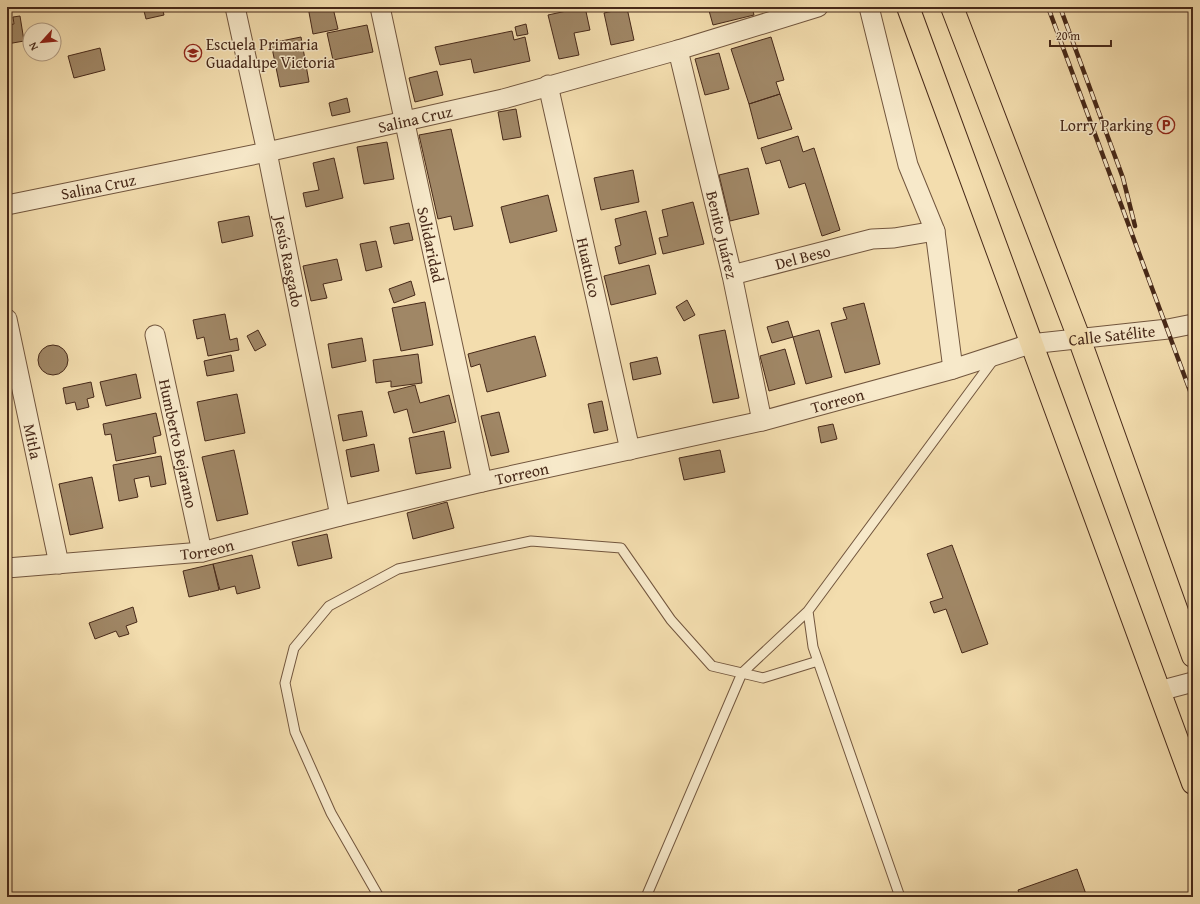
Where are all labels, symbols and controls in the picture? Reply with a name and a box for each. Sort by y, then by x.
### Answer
north arrow [22,22,62,62]
scale bar [1050,22,1111,48]
text: 20 m [1056,27,1080,44]
place label: Escuela Primaria Guadalupe Victoria [206,32,336,74]
text: N [24,39,42,53]
school or university icon: Escuela Primaria Guadalupe Victoria [183,43,203,63]
street label: Salina Cruz [376,99,454,139]
place label: Lorry Parking [1060,113,1153,137]
parking icon: Lorry Parking [1156,115,1176,135]
street label: Salina Cruz [59,167,137,206]
street label: Benito Juárez [700,188,744,281]
street label: Solidaridad [411,204,451,285]
street label: Jesús Rasgado [268,211,310,309]
street label: Huatulco [571,235,607,300]
street label: Del Beso [772,238,833,275]
street label: Calle Satélite [1067,318,1156,352]
street label: Humberto Bejarano [153,377,204,510]
street label: Torreon [808,382,867,419]
street label: Mitla [18,421,48,461]
street label: Torreon [493,456,551,491]
street label: Torreon [179,532,236,566]

